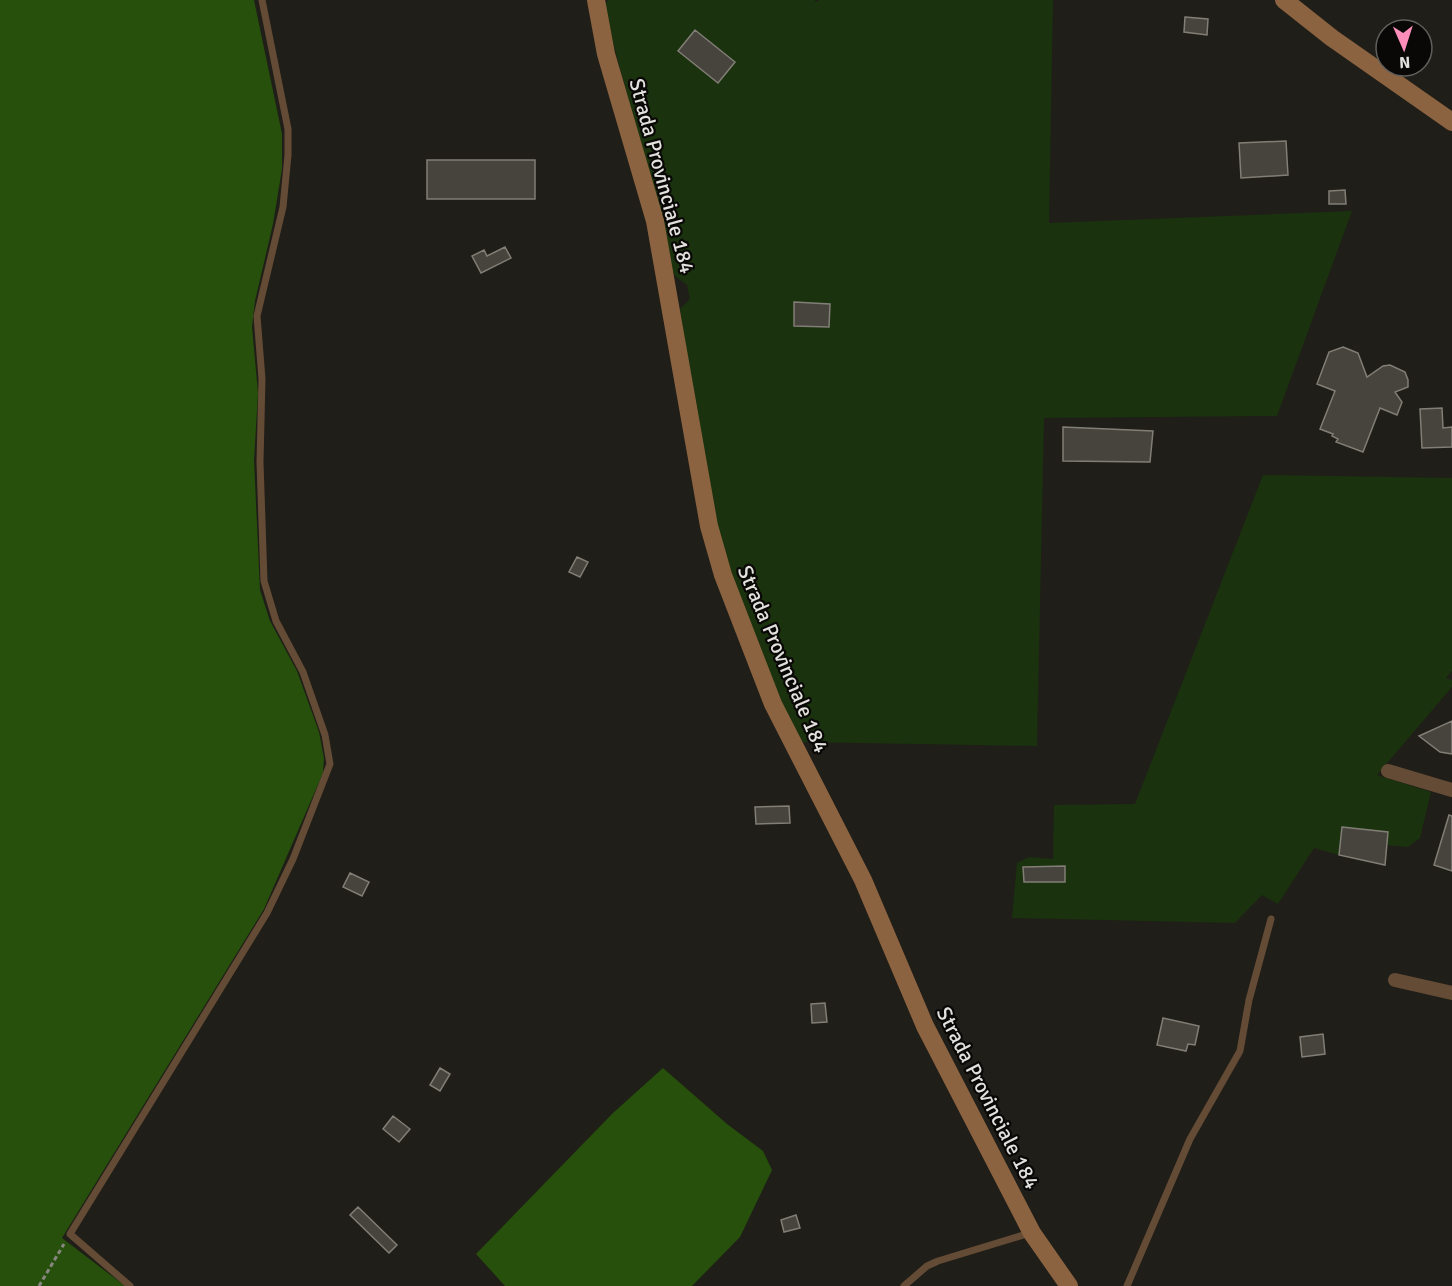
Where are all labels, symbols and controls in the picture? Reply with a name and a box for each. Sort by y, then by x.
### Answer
north arrow [1374,18,1434,78]
text: N [1399,52,1411,72]
street label: Strada Provinciale 184 [623,75,701,277]
street label: Strada Provinciale 184 [732,561,834,757]
street label: Strada Provinciale 184 [931,1002,1045,1194]

